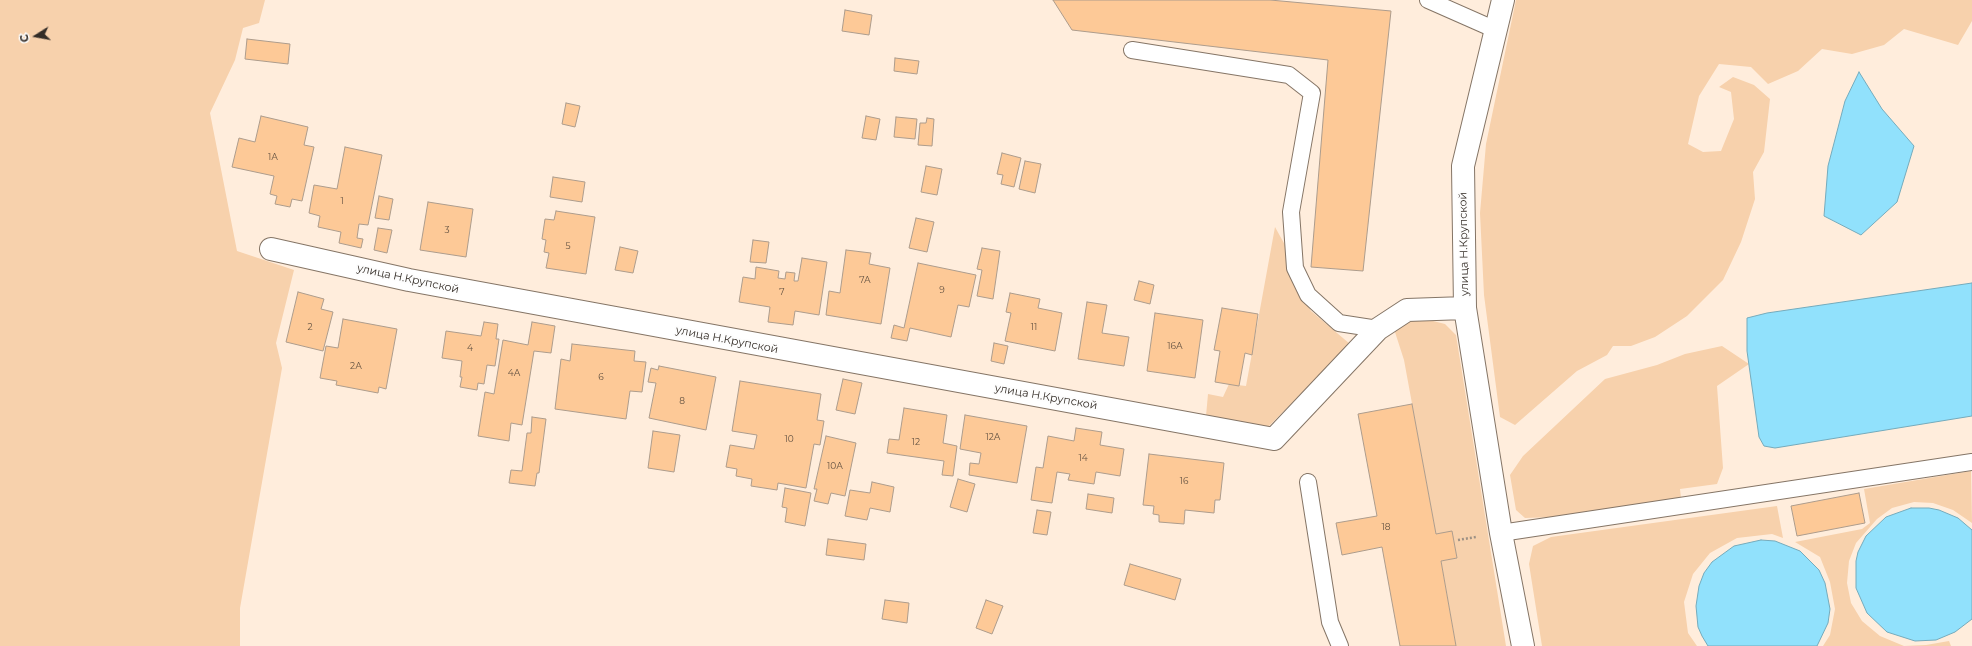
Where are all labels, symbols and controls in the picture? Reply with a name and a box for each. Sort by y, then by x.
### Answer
north arrow [16,16,56,56]
text: С [17,33,32,44]
house number: 1А [268,152,278,162]
street label: улица Н.Крупской [1456,192,1472,296]
house number: 1 [340,196,344,206]
house number: 3 [444,225,450,235]
house number: 5 [565,241,571,251]
street label: улица Н.Крупской [356,262,460,296]
house number: 7А [859,275,871,285]
house number: 9 [939,285,945,295]
house number: 7 [779,287,785,297]
house number: 2 [307,322,313,332]
house number: 11 [1031,322,1037,332]
street label: улица Н.Крупской [675,324,779,356]
house number: 16А [1167,341,1183,351]
house number: 4 [467,343,473,353]
house number: 2А [350,361,362,371]
house number: 4А [508,368,520,378]
house number: 6 [598,372,604,382]
street label: улица Н.Крупской [994,381,1098,413]
house number: 8 [679,396,685,406]
house number: 12А [985,432,1001,442]
house number: 10 [784,434,794,444]
house number: 12 [912,437,920,447]
house number: 14 [1078,453,1088,463]
house number: 10А [827,461,843,471]
house number: 16 [1180,476,1188,486]
house number: 18 [1382,522,1390,532]

